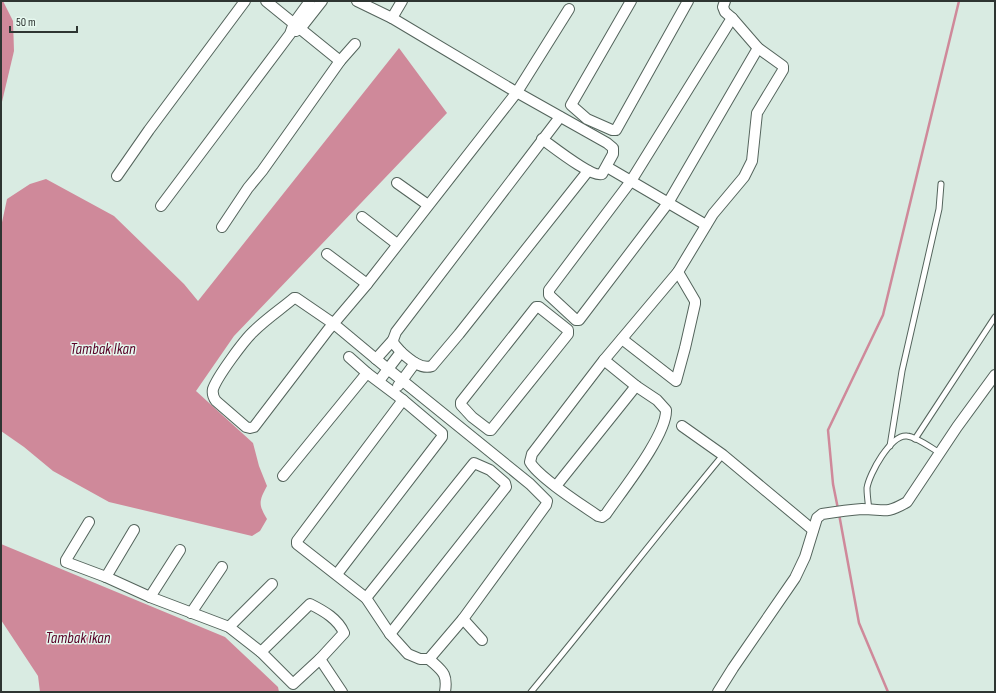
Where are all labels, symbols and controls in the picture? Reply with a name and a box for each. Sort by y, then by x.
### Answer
scale bar [10,8,77,34]
text: 50 m [16,15,36,30]
water label: Tambak Ikan [70,340,136,359]
water label: Tambak ikan [45,629,111,648]

